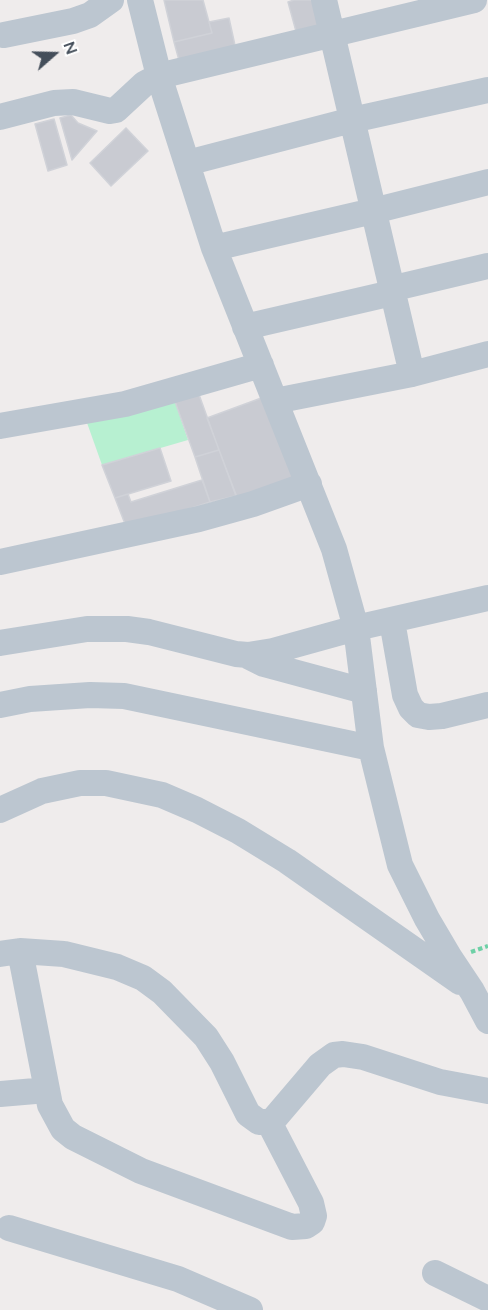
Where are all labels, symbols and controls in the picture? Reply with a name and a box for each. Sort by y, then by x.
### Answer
north arrow [24,24,84,84]
text: N [60,39,82,57]

